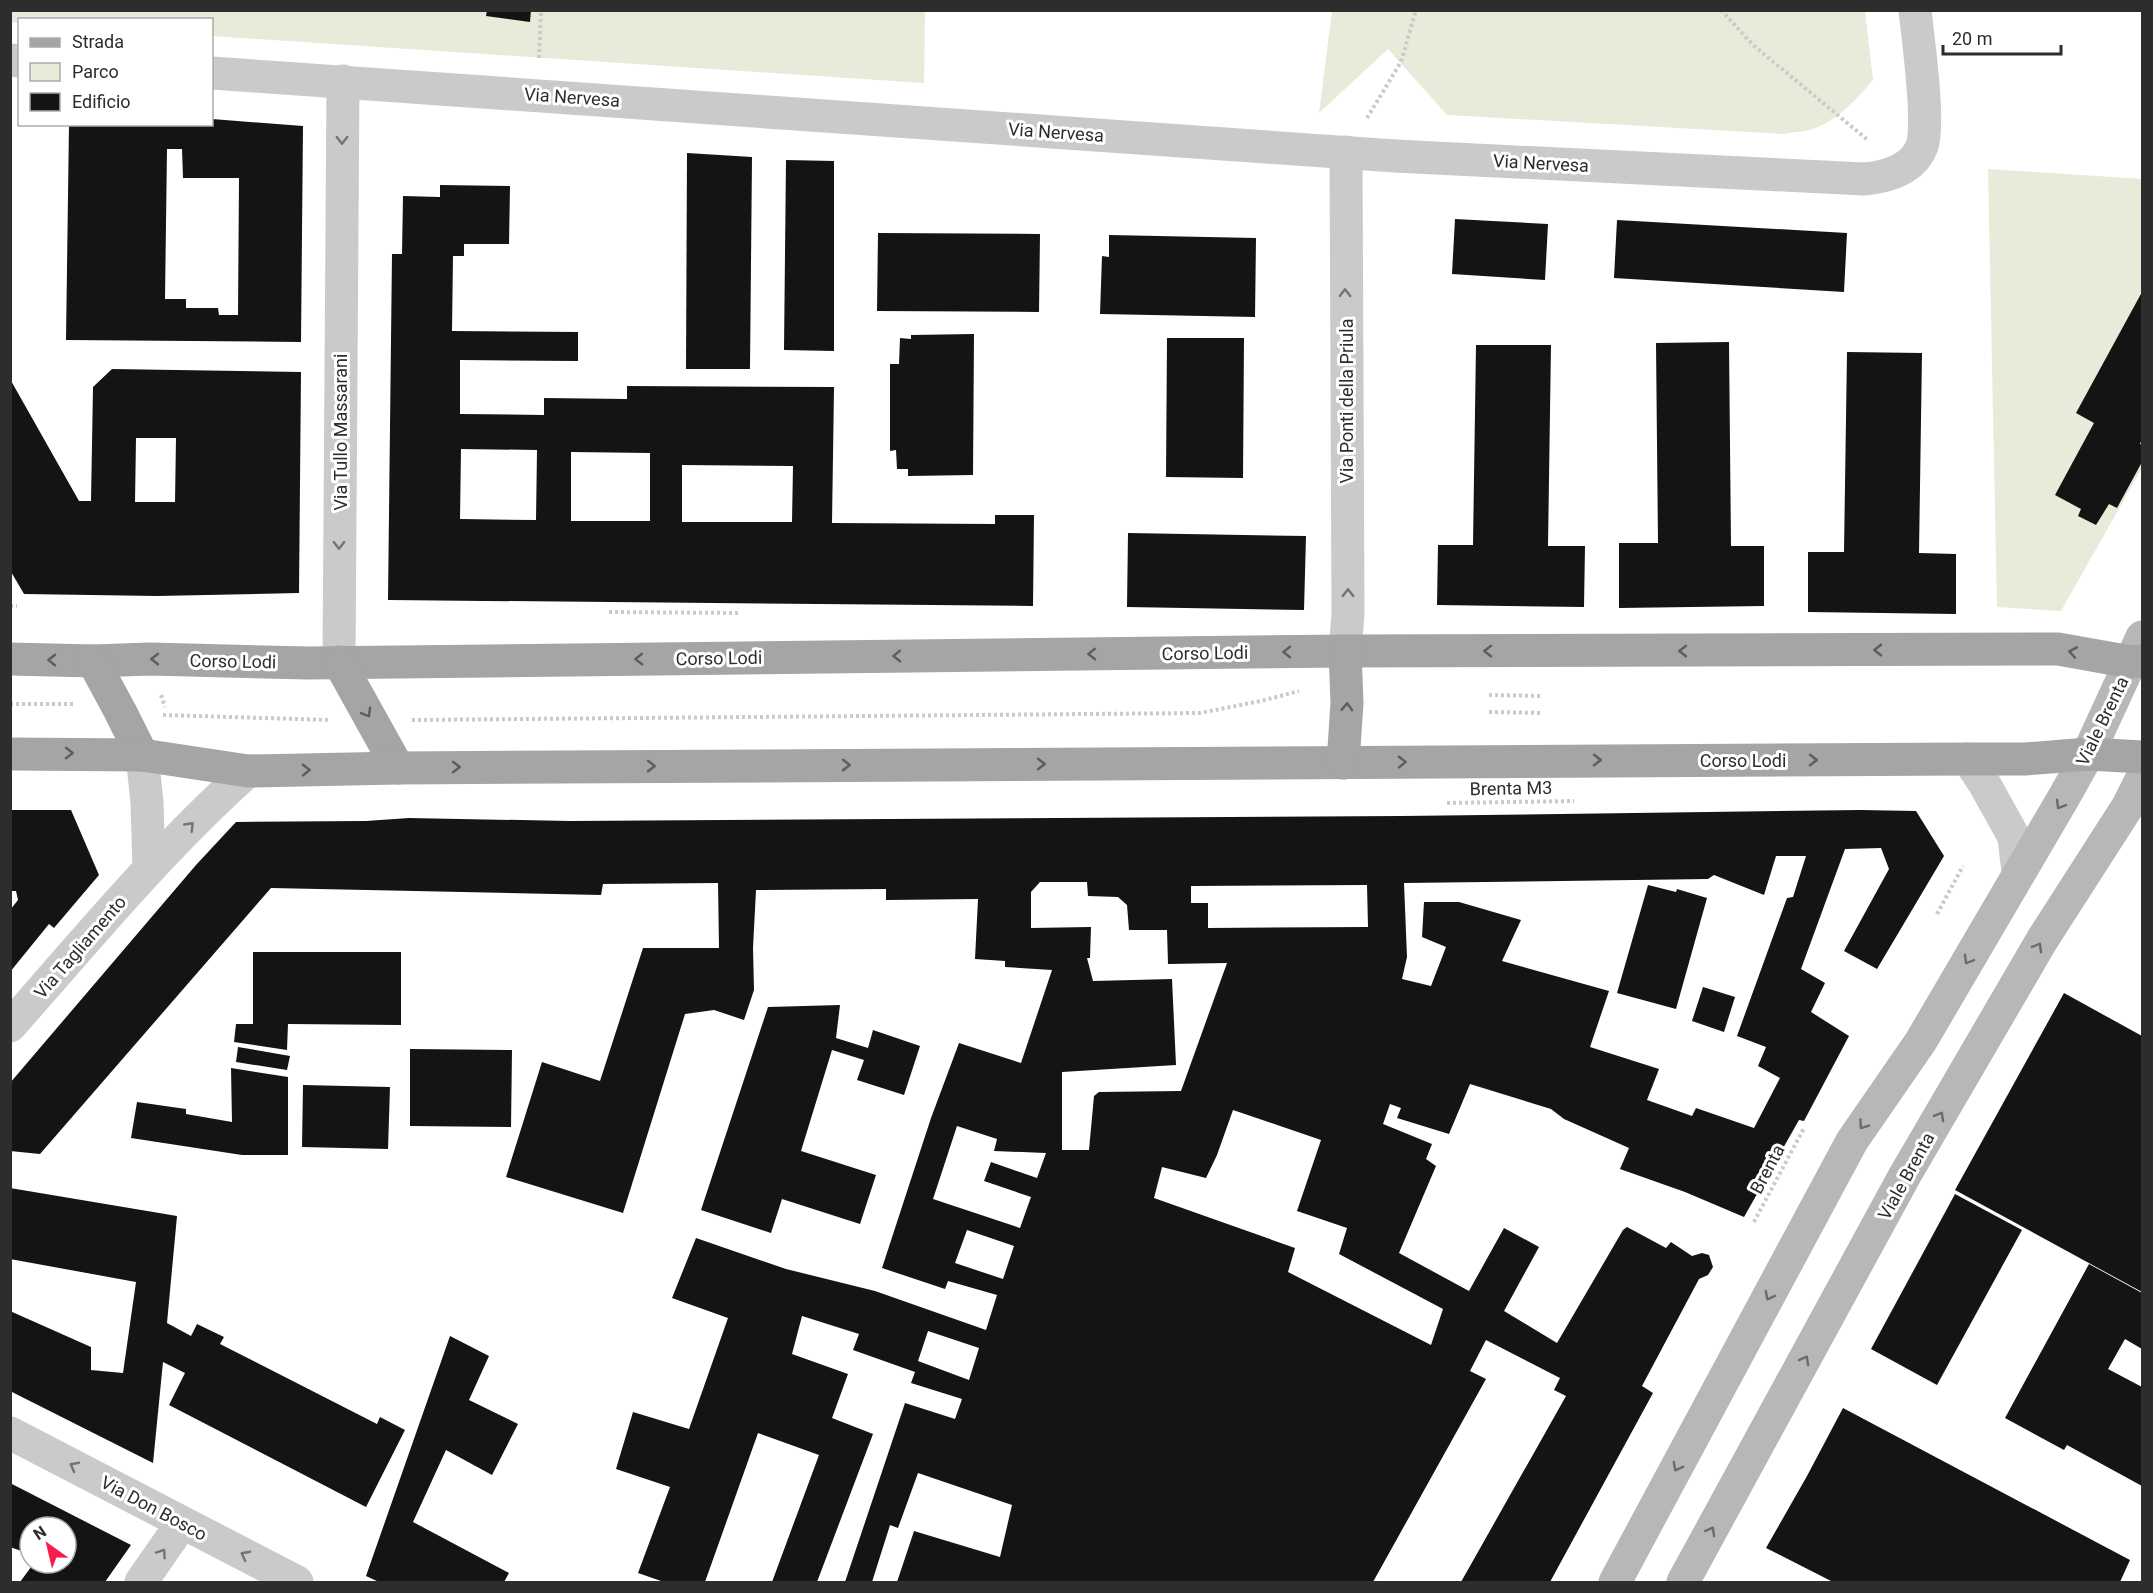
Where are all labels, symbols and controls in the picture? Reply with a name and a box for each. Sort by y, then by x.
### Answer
legend [18,18,213,126]
scale bar [1943,18,2062,56]
text: 20 m [1952,28,1992,49]
text: Strada [72,31,124,52]
text: Parco [72,61,119,82]
street label: Via Nervesa [523,83,621,111]
text: Edificio [72,91,131,112]
street label: Via Nervesa [1007,118,1105,146]
one-way arrow [336,135,348,144]
street label: Via Nervesa [1493,150,1589,176]
one-way arrow [1339,288,1351,297]
street label: Via Ponti della Priula [1336,319,1357,483]
street label: Via Tullo Massarani [330,354,351,510]
one-way arrow [333,540,345,549]
one-way arrow [1342,588,1354,597]
street label: Corso Lodi [1162,642,1248,664]
one-way arrow [1679,644,1688,657]
one-way arrow [1874,644,1883,656]
one-way arrow [1484,645,1493,657]
one-way arrow [1282,646,1291,658]
one-way arrow [2068,646,2078,658]
street label: Corso Lodi [676,647,762,669]
one-way arrow [1087,648,1096,660]
street label: Corso Lodi [190,650,276,672]
one-way arrow [892,650,901,662]
one-way arrow [150,653,159,665]
one-way arrow [634,653,643,665]
one-way arrow [47,654,56,667]
street label: Viale Brenta [2071,673,2133,769]
one-way arrow [1340,702,1353,711]
one-way arrow [360,707,372,717]
one-way arrow [64,747,73,759]
street label: Corso Lodi [1700,750,1786,771]
one-way arrow [1592,754,1601,766]
one-way arrow [1808,754,1817,766]
one-way arrow [1397,756,1406,768]
one-way arrow [1037,758,1046,770]
one-way arrow [842,759,851,772]
one-way arrow [647,760,656,773]
one-way arrow [452,761,461,774]
one-way arrow [302,763,311,776]
street label: Brenta M3 [1470,777,1552,799]
one-way arrow [2055,799,2067,809]
one-way arrow [182,822,193,833]
street label: Via Tagliamento [30,891,130,1003]
one-way arrow [2030,943,2042,953]
one-way arrow [1964,954,1975,965]
one-way arrow [1932,1112,1944,1122]
one-way arrow [1859,1118,1870,1129]
street label: Viale Brenta [1873,1129,1939,1223]
street label: Brenta [1745,1141,1789,1197]
one-way arrow [1765,1289,1776,1300]
one-way arrow [1798,1356,1809,1366]
one-way arrow [1673,1461,1684,1472]
one-way arrow [70,1462,81,1473]
street label: Via Don Bosco [97,1471,211,1545]
north arrow [18,1515,78,1575]
text: N [30,1522,50,1544]
one-way arrow [1704,1527,1715,1537]
one-way arrow [154,1548,165,1559]
one-way arrow [240,1551,251,1562]

